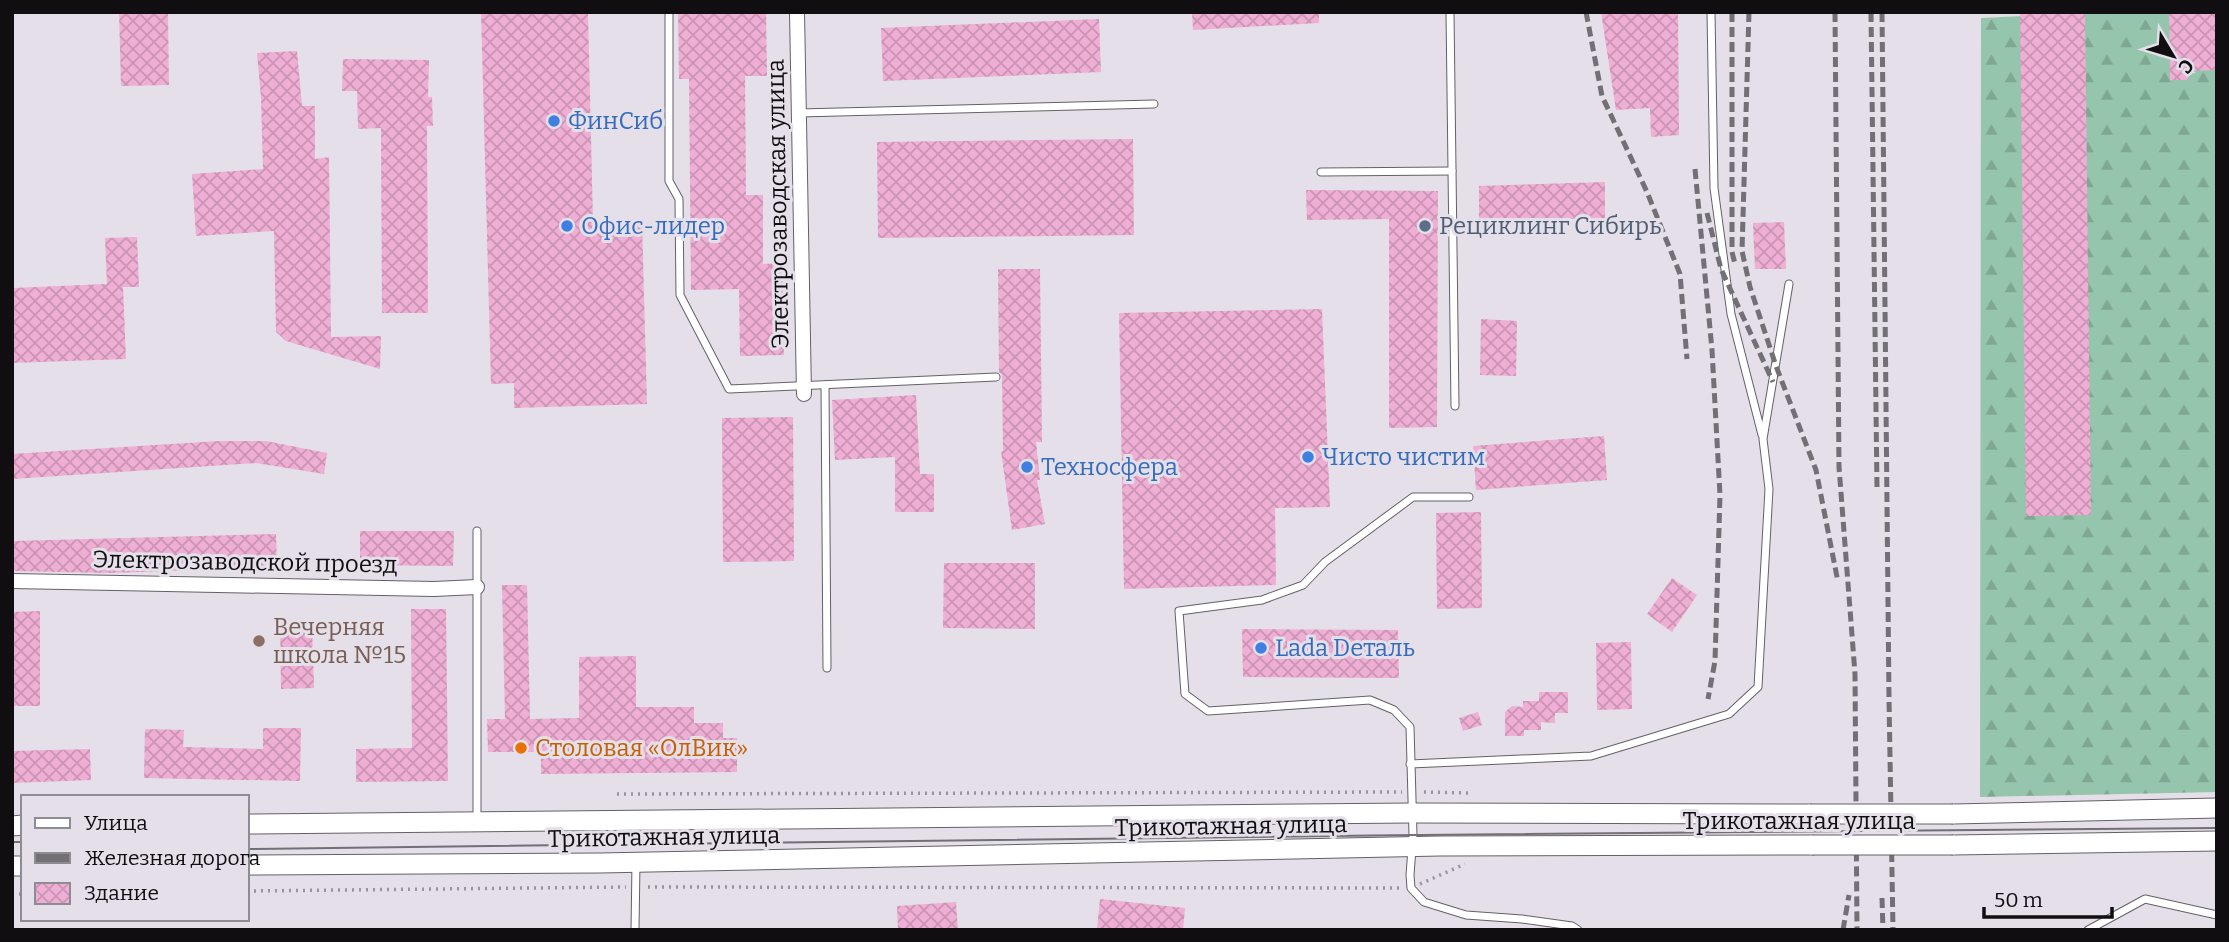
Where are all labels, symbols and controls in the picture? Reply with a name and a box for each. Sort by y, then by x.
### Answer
north arrow [2138,21,2208,91]
text: С [2173,54,2199,78]
street label: Электрозаводская улица [761,59,795,349]
place label: ФинСиб [568,107,663,135]
marker: ФинСиб [546,113,562,129]
place label: Офис-лидер [581,212,725,240]
place label: Рециклинг Сибирь [1439,212,1661,240]
marker: Офис-лидер [559,218,575,234]
marker: Рециклинг Сибирь [1417,218,1433,234]
place label: Чисто чистим [1322,443,1485,471]
marker: Чисто чистим [1300,449,1316,465]
place label: Техносфера [1041,453,1178,481]
marker: Техносфера [1019,459,1035,475]
street label: Электрозаводской проезд [92,545,398,579]
place label: Вечерняя школа №15 [273,613,406,669]
marker: Вечерняя школа №15 [251,633,267,649]
place label: Lada Dеталь [1275,634,1415,662]
marker: Lada Dеталь [1253,640,1269,656]
place label: Столовая «ОлВик» [535,734,748,762]
marker: Столовая «ОлВик» [513,740,529,756]
legend [21,795,248,921]
street label: Трикотажная улица [1683,807,1915,835]
text: Улица [84,810,148,836]
street label: Трикотажная улица [1114,810,1348,842]
street label: Трикотажная улица [547,821,781,853]
text: Железная дорога [84,845,261,871]
scale bar [1984,876,2112,920]
text: Здание [84,880,159,906]
text: 50 m [1994,887,2043,913]

